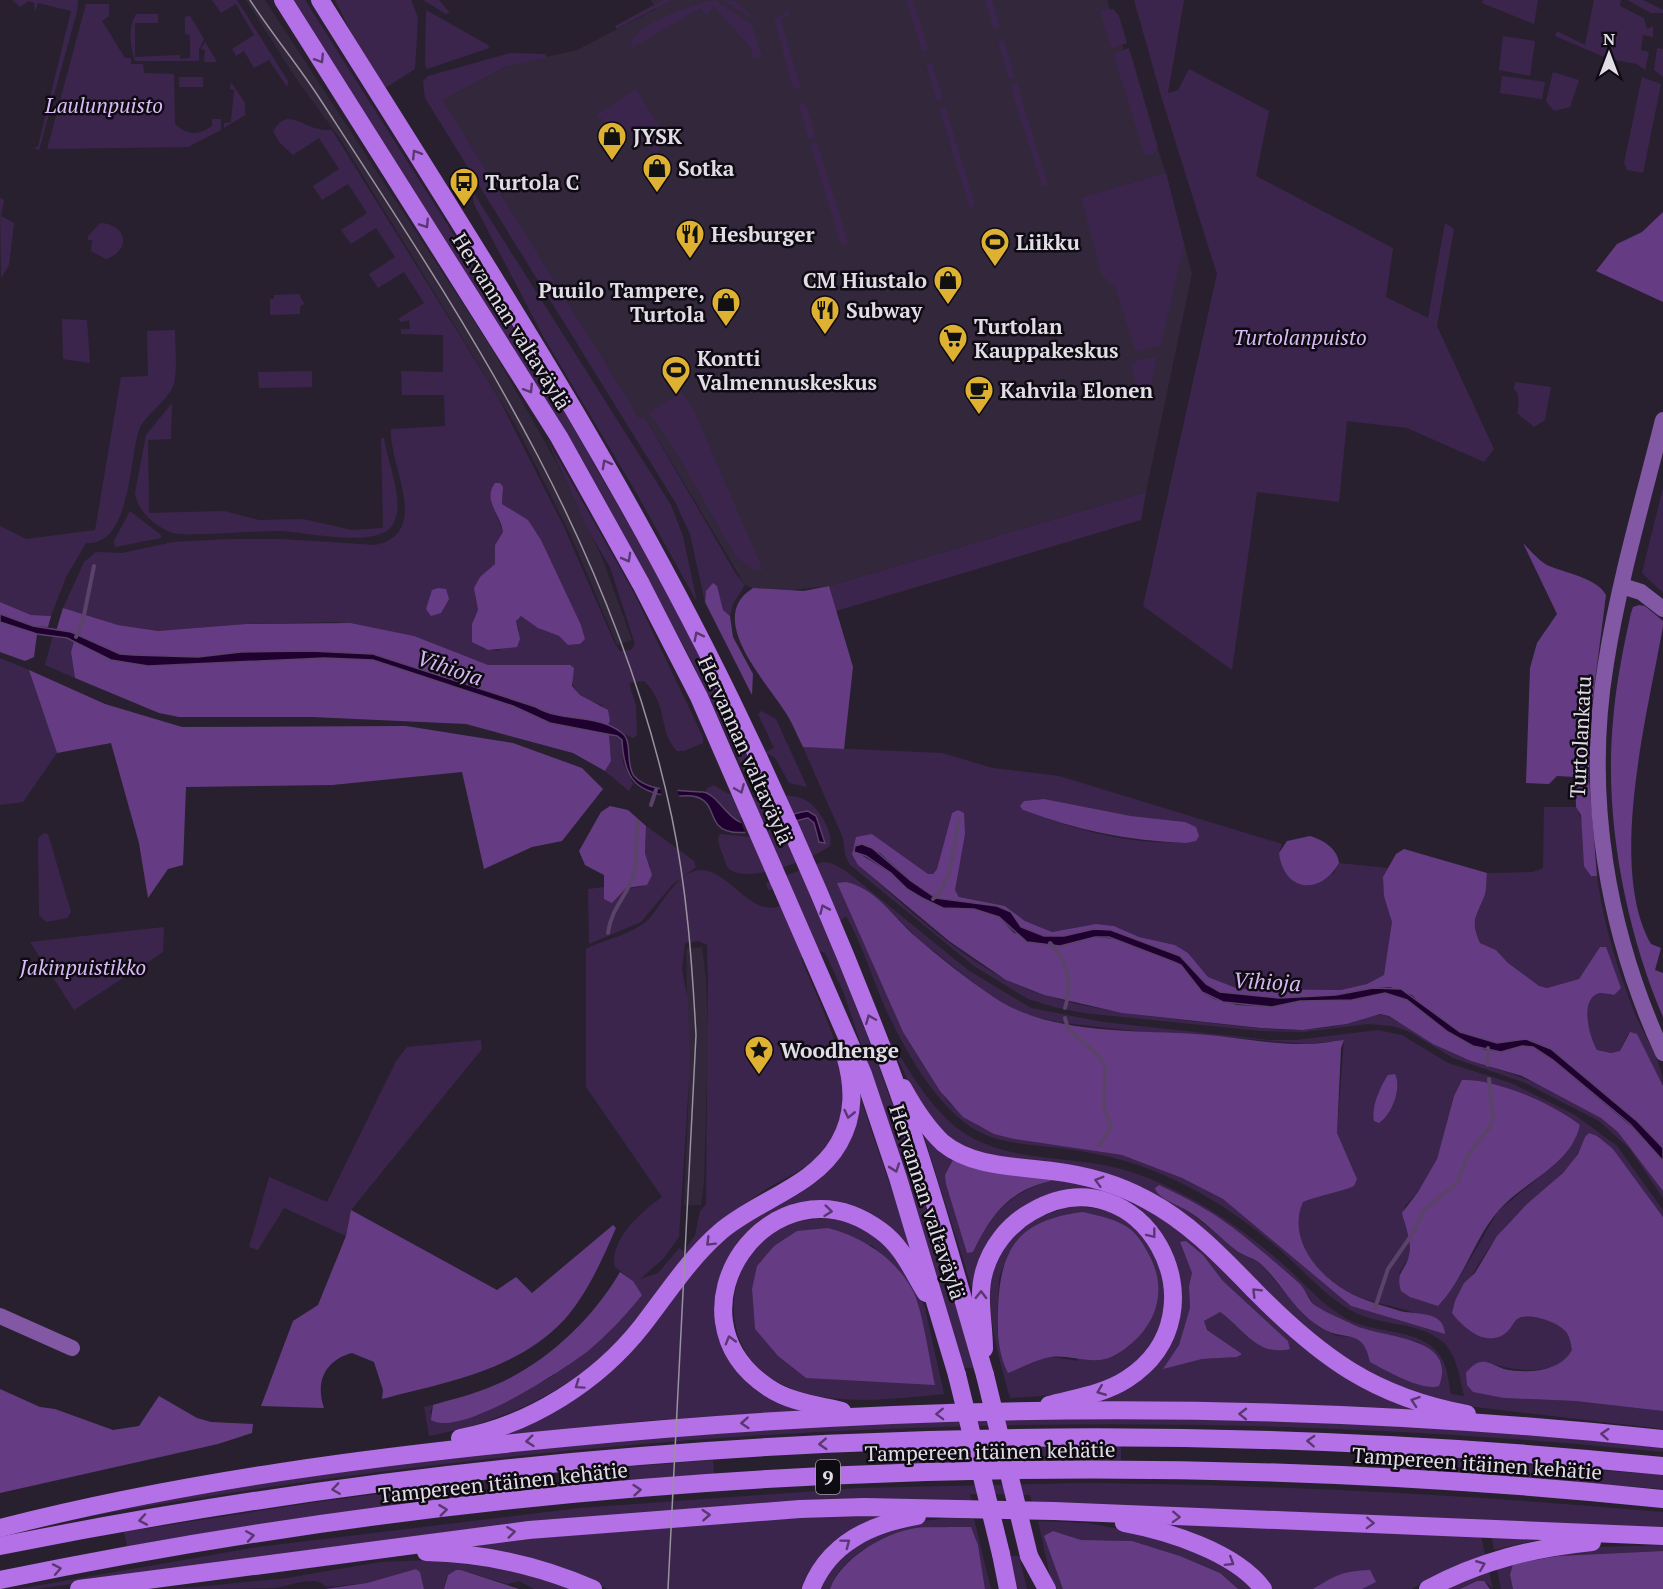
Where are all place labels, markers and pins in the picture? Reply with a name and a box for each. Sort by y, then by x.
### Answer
shop icon: JYSK [596,120,628,162]
place label: JYSK [633,122,682,150]
shop icon: Sotka [641,152,673,194]
place label: Sotka [678,154,735,182]
bus stop icon: Turtola C [448,166,480,208]
place label: Turtola C [485,168,579,196]
restaurant icon: Hesburger [674,218,706,260]
place label: Hesburger [711,220,815,248]
sports icon: Liikku [979,226,1011,268]
place label: Liikku [1016,228,1080,256]
shop icon: CM Hiustalo [932,264,964,306]
place label: CM Hiustalo [803,266,927,294]
place label: Puuilo Tampere, Turtola [538,276,705,328]
shop icon: Puuilo Tampere, Turtola [710,286,742,328]
restaurant icon: Subway [809,294,841,336]
place label: Subway [846,296,923,324]
place label: Turtolan Kauppakeskus [974,312,1118,364]
supermarket icon: Turtolan Kauppakeskus [937,322,969,364]
place label: Kontti Valmennuskeskus [697,344,877,396]
sports icon: Kontti Valmennuskeskus [660,354,692,396]
cafe icon: Kahvila Elonen [963,374,995,416]
place label: Kahvila Elonen [1000,376,1154,404]
place icon: Woodhenge [743,1034,775,1076]
place label: Woodhenge [780,1036,899,1064]

